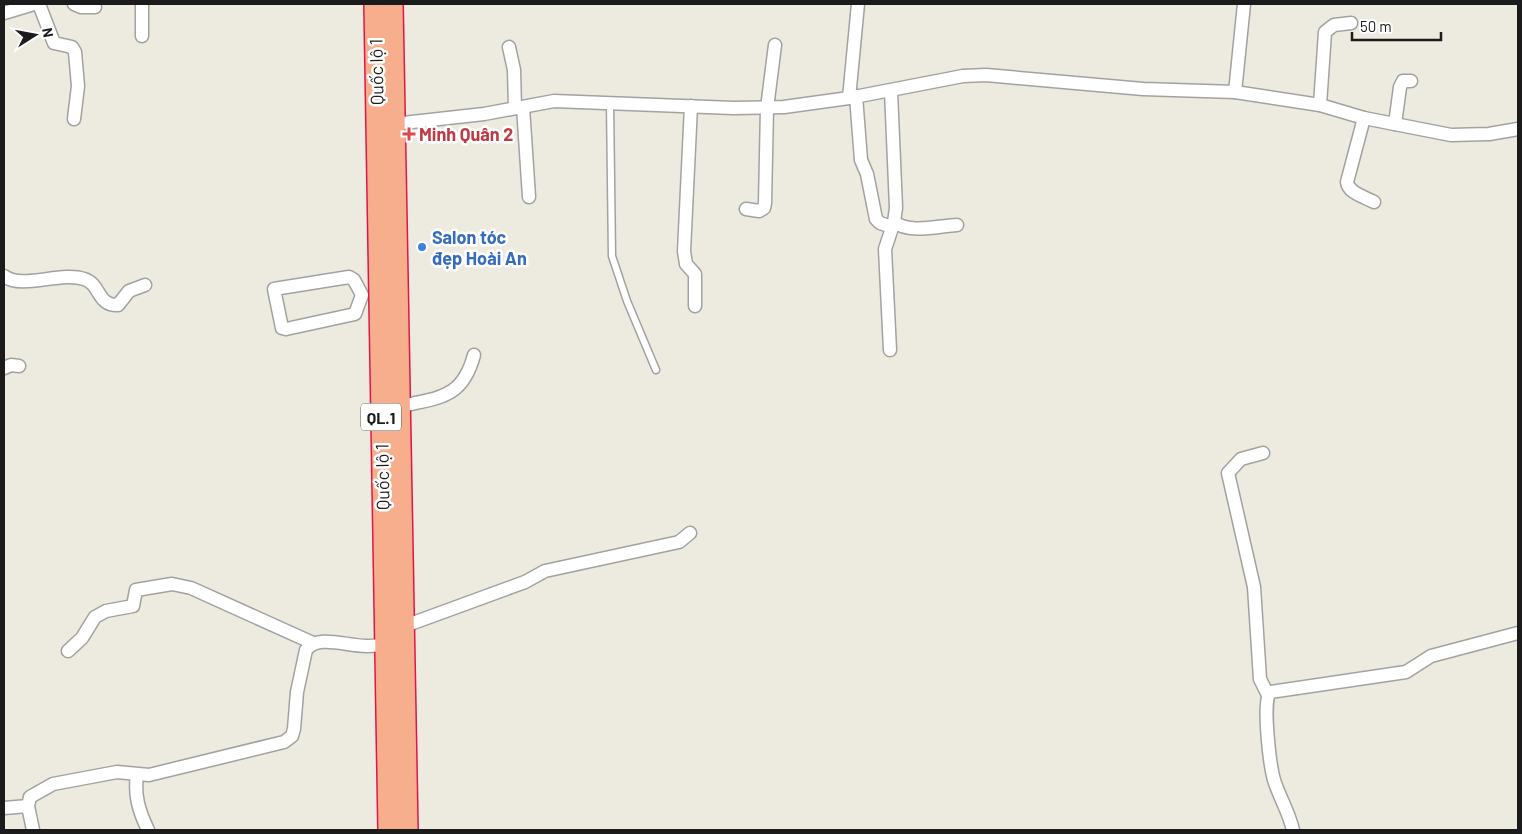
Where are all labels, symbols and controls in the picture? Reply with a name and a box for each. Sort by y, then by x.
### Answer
north arrow [10,10,60,60]
scale bar [1352,10,1441,42]
text: 50 m [1360,17,1392,35]
text: N [39,26,57,39]
street label: Quốc lộ 1 [364,39,388,105]
place label: Minh Quân 2 [419,123,513,145]
marker: Minh Quân 2 [403,128,415,140]
place label: Salon tóc đẹp Hoài An [432,226,527,269]
marker: Salon tóc đẹp Hoài An [416,241,428,253]
road number: QL.1 [361,404,401,431]
street label: Quốc lộ 1 [370,444,394,510]

